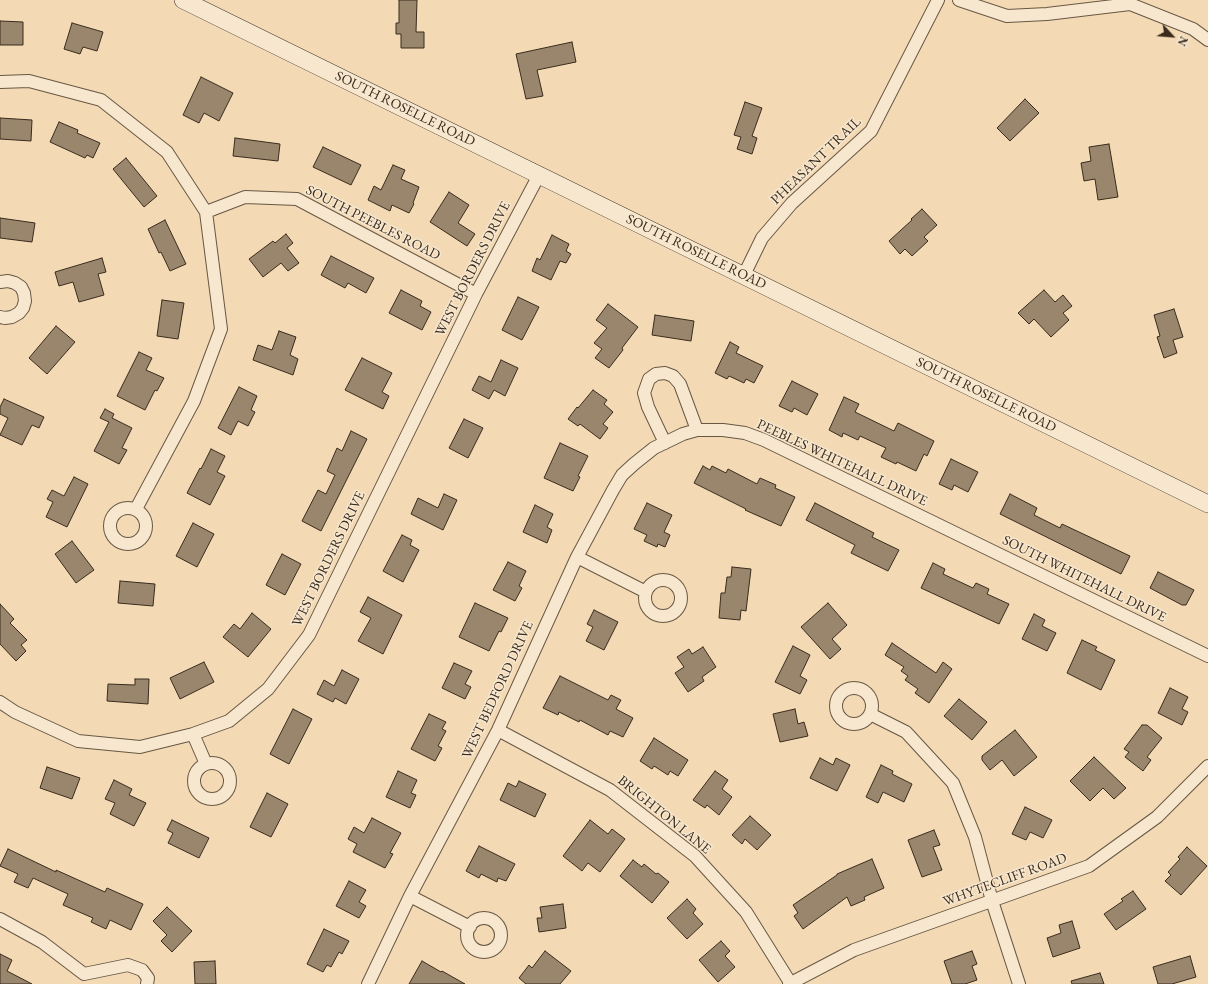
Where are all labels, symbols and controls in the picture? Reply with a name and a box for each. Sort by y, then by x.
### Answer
north arrow [1152,16,1192,56]
text: N [1175,34,1191,48]
street label: SOUTH ROSELLE ROAD [332,68,478,150]
street label: PHEASANT TRAIL [767,114,865,208]
street label: SOUTH PEEBLES ROAD [303,182,443,264]
street label: WEST BORDERS DRIVE [432,199,514,339]
street label: SOUTH ROSELLE ROAD [623,211,769,293]
street label: SOUTH ROSELLE ROAD [913,354,1059,436]
street label: PEEBLES WHITEHALL DRIVE [754,416,930,510]
street label: WEST BORDERS DRIVE [289,489,369,629]
street label: SOUTH WHITEHALL DRIVE [999,532,1169,626]
street label: WEST BEDFORD DRIVE [459,619,537,761]
street label: BRIGHTON LANE [614,772,714,858]
street label: WHYTECLIFF ROAD [941,850,1069,910]

